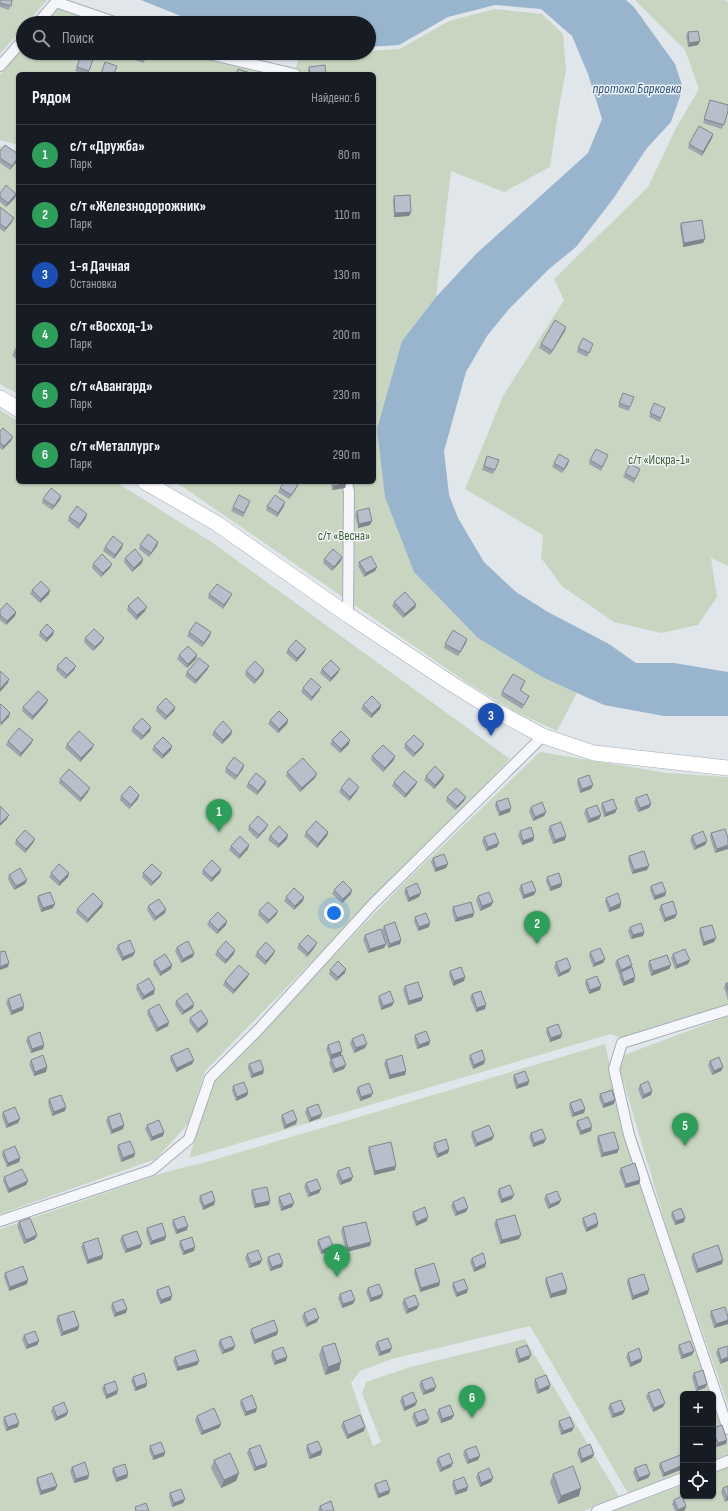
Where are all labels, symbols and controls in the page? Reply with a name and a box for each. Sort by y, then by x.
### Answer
search box [16,16,376,60]
icon: search [30,27,52,49]
text: Поиск [62,29,94,48]
water label: протока Барковка [592,80,682,97]
text: Рядом [32,88,71,108]
text: Найдено: 6 [311,90,360,106]
text: с/т «Дружба» [70,137,145,156]
text: 1 [42,147,48,163]
text: 80 m [338,147,360,163]
text: Парк [70,156,92,172]
text: с/т «Железнодорожник» [70,197,206,216]
text: 2 [42,207,48,223]
text: 110 m [335,207,360,223]
text: Парк [70,216,92,232]
text: 1-я Дачная [70,257,130,276]
text: 3 [42,267,48,283]
text: 130 m [334,267,360,283]
text: Остановка [70,276,117,292]
text: с/т «Восход-1» [70,317,153,336]
text: 4 [42,327,48,343]
text: 200 m [333,327,360,343]
text: Парк [70,336,92,352]
text: с/т «Авангард» [70,377,152,396]
text: 5 [42,387,48,403]
text: 230 m [333,387,360,403]
text: Парк [70,396,92,412]
text: с/т «Металлург» [70,437,160,456]
text: 6 [42,447,48,463]
text: 290 m [333,447,360,463]
park label: с/т «Искра-1» [628,452,690,468]
text: Парк [70,456,92,472]
park label: с/т «Весна» [318,528,370,544]
pin: 3 [478,703,504,736]
pin: 1 [206,799,232,832]
your location [324,903,344,923]
pin: 2 [524,911,550,944]
pin: 5 [672,1113,698,1146]
pin: 4 [324,1244,350,1277]
pin: 6 [459,1385,485,1418]
map controls [680,1391,716,1499]
button: + [680,1391,716,1427]
button: − [680,1427,716,1463]
button: locate [680,1463,716,1499]

